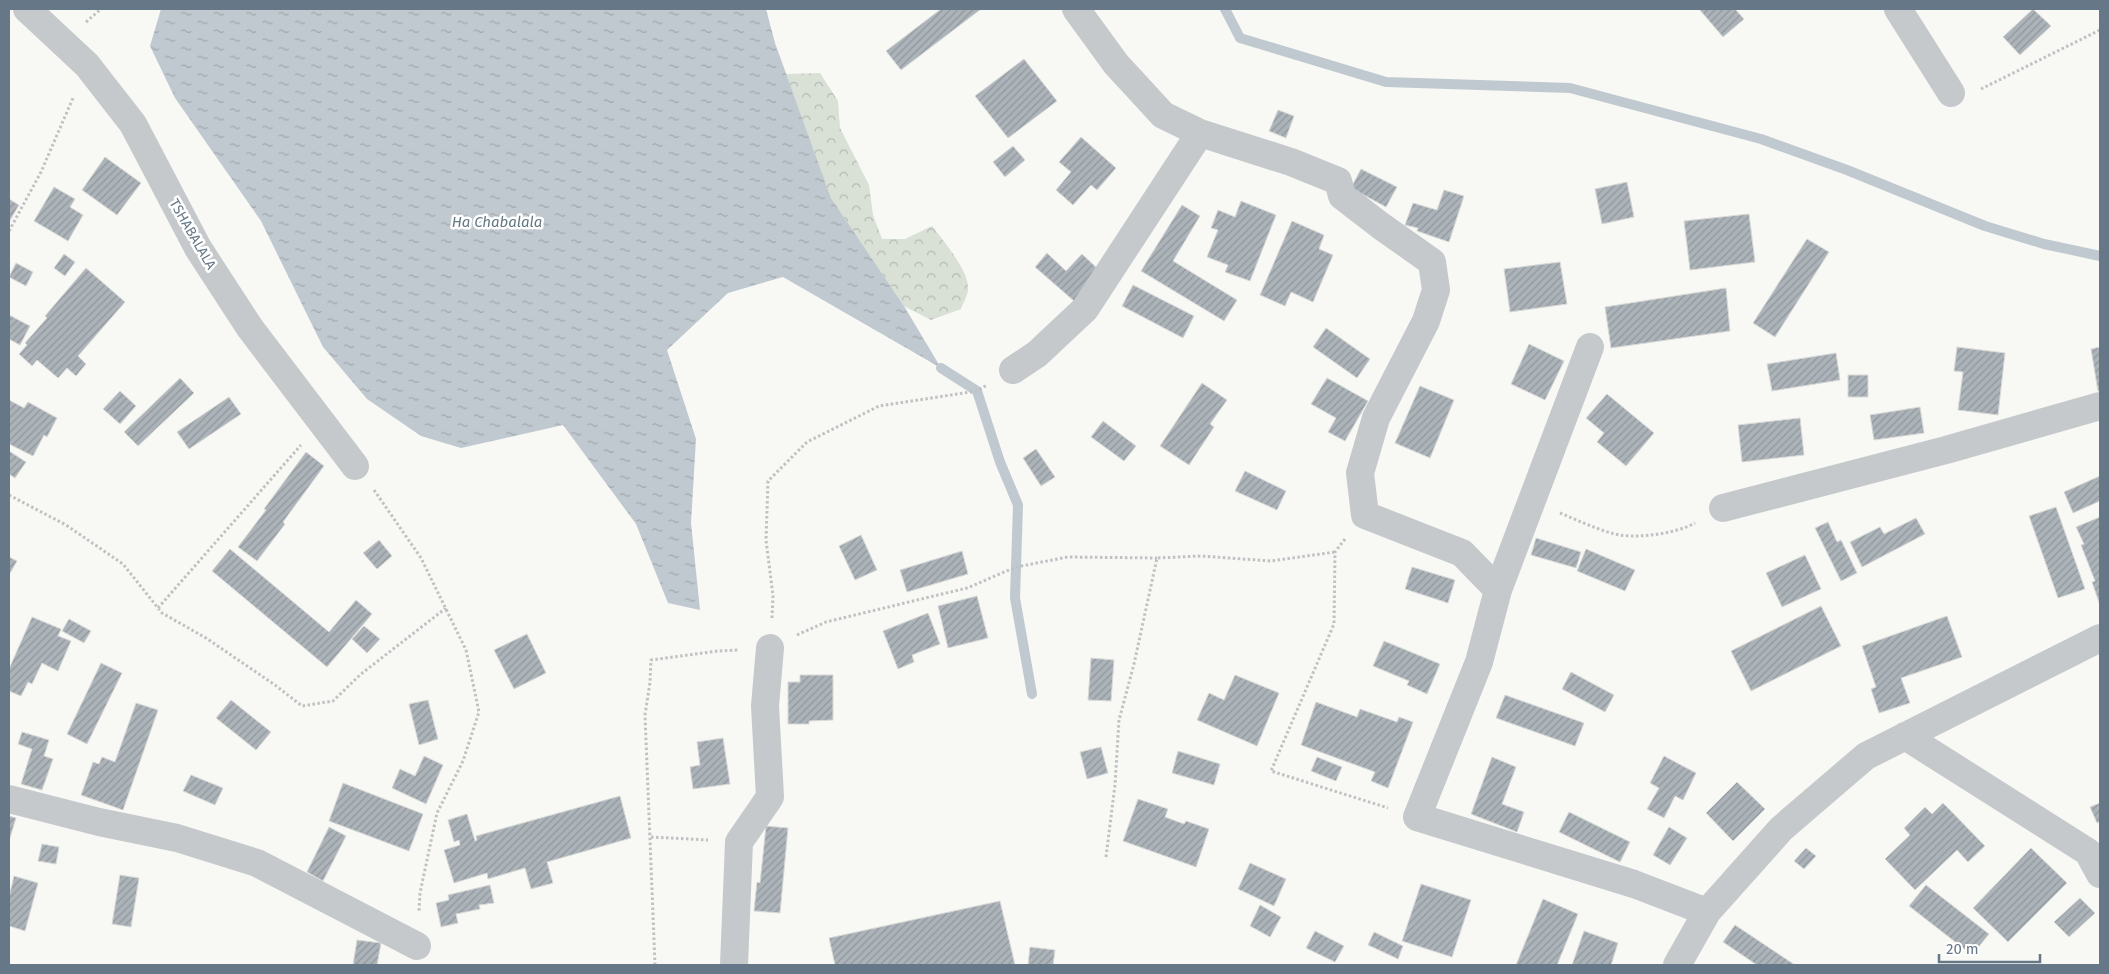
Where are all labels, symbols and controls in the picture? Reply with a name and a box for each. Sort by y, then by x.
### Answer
street label: TSHABALALA [166,196,220,273]
water label: Ha Chabalala [452,213,542,231]
scale bar [1939,932,2040,964]
text: 20 m [1946,940,1979,958]

